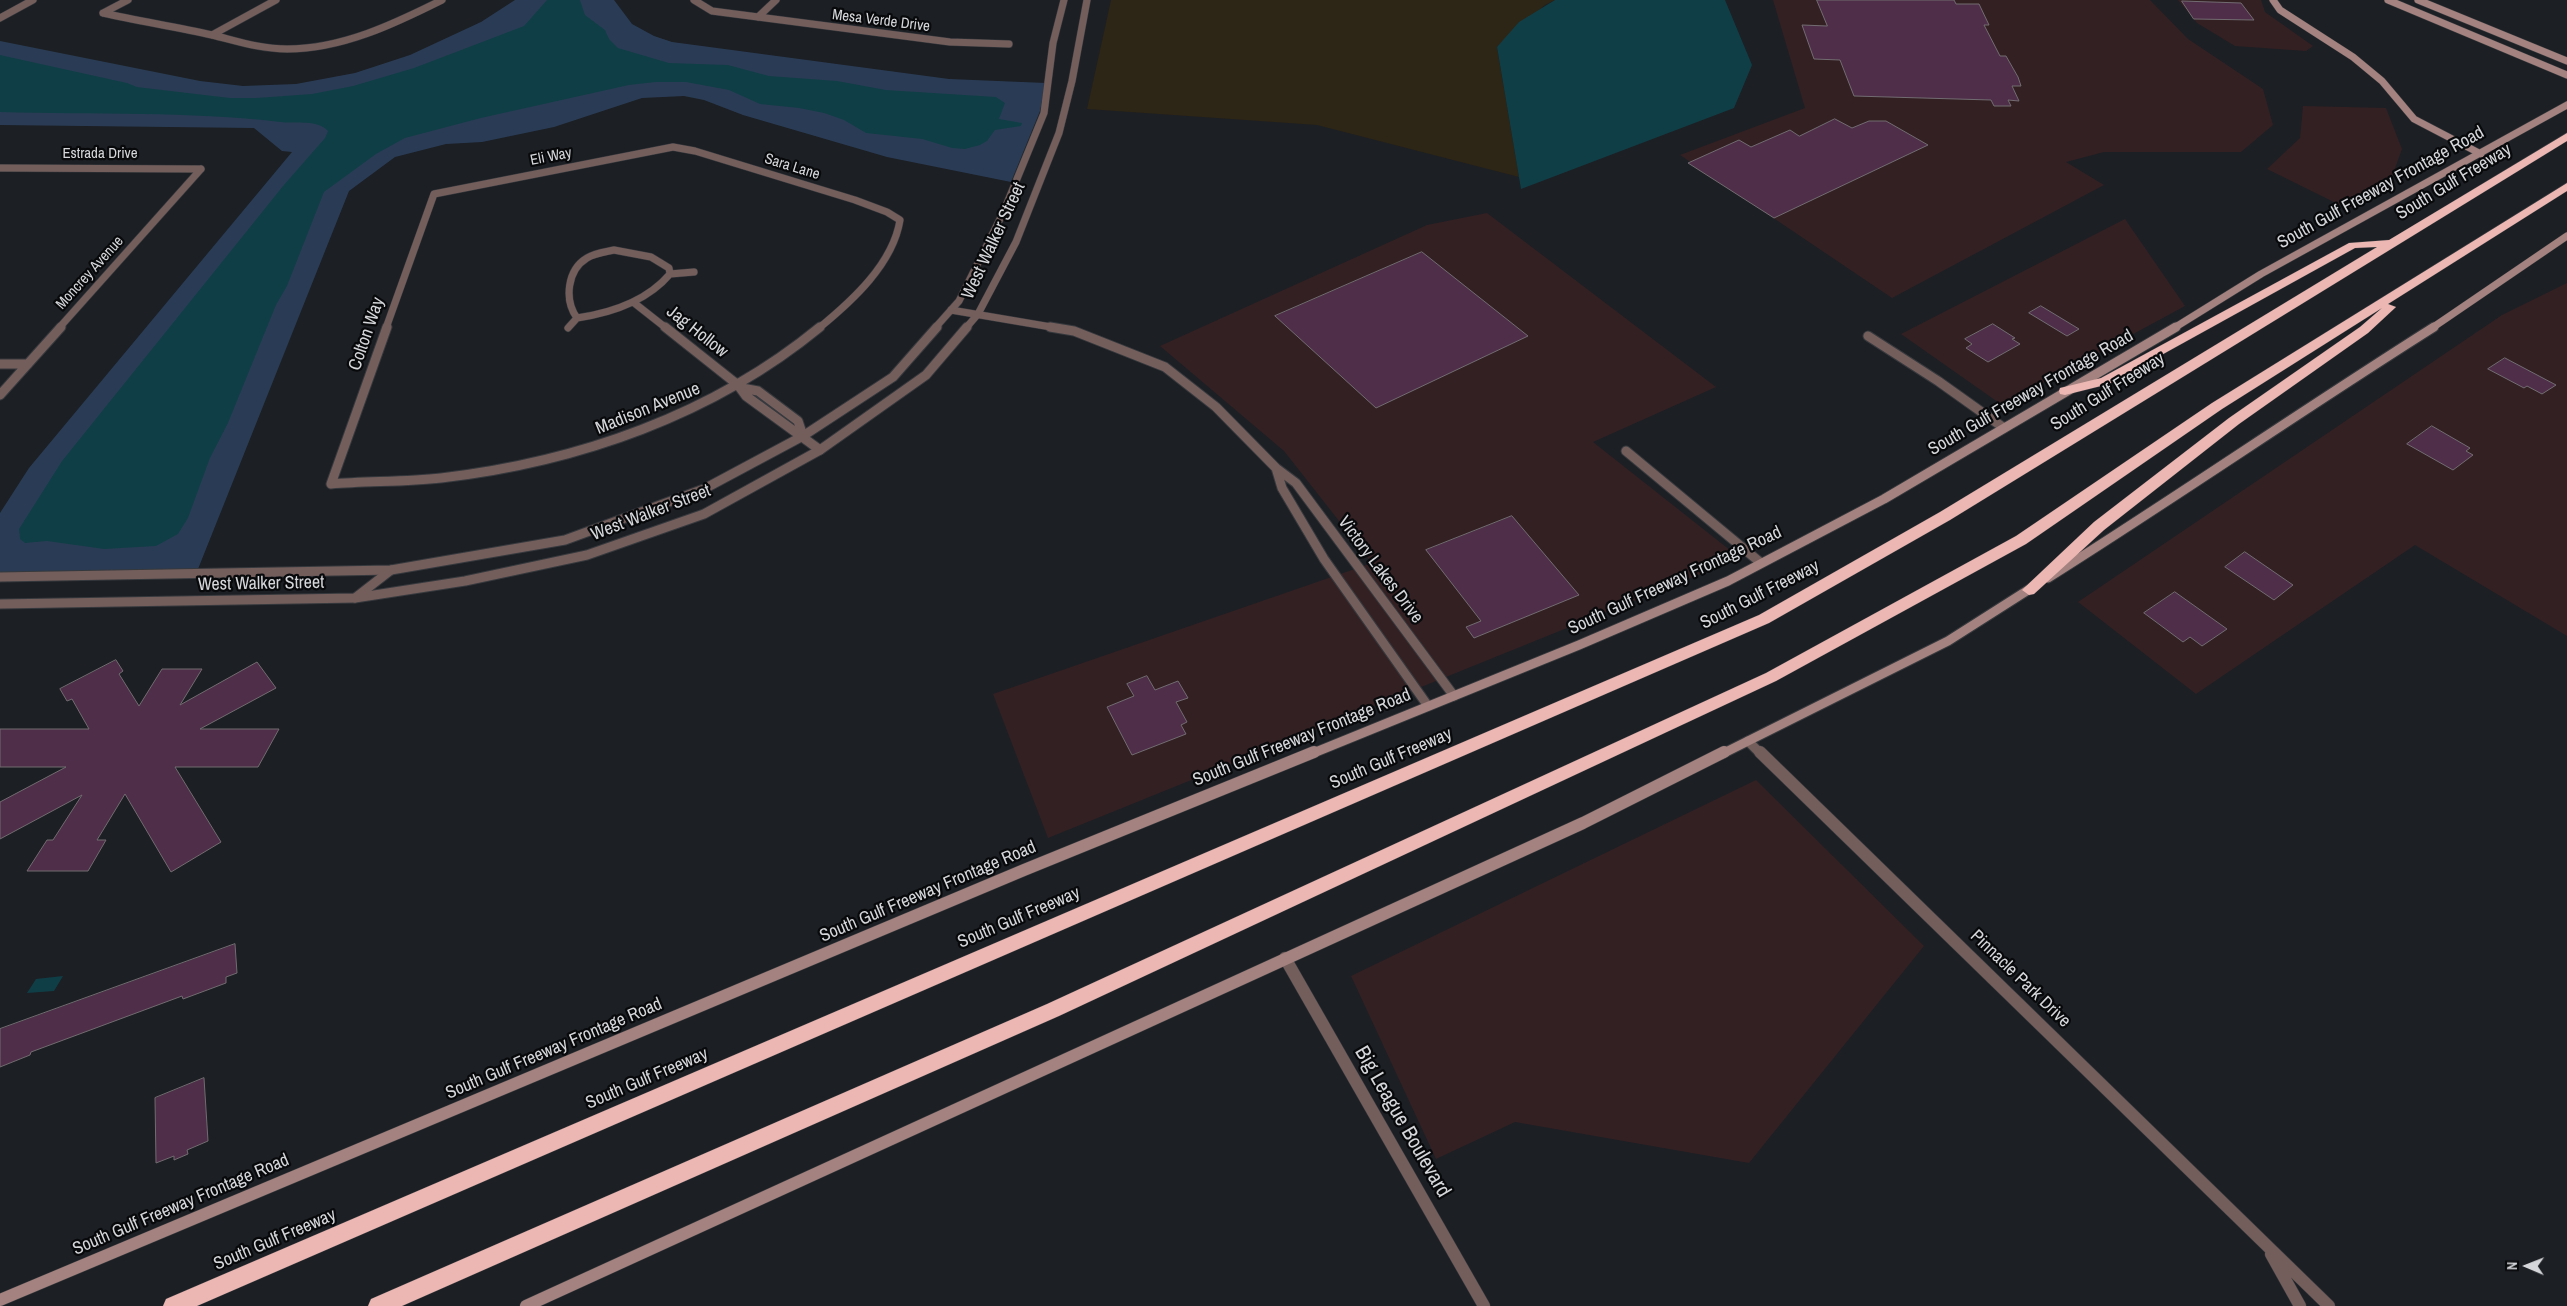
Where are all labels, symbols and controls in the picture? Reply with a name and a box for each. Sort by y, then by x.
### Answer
street label: Mesa Verde Drive [831,6,931,36]
street label: South Gulf Freeway Frontage Road [2274,122,2488,254]
street label: South Gulf Freeway [2393,139,2515,225]
street label: Eli Way [529,144,573,170]
street label: Estrada Drive [62,145,138,163]
street label: Sara Lane [762,150,822,184]
street label: West Walker Street [958,179,1030,303]
street label: Moncrey Avenue [53,233,127,313]
street label: Colton Way [344,295,390,373]
street label: Jag Hollow [662,301,732,363]
street label: South Gulf Freeway Frontage Road [1925,325,2137,461]
street label: South Gulf Freeway [2047,348,2169,436]
street label: Madison Avenue [593,378,703,440]
street label: West Walker Street [588,480,714,546]
street label: Victory Lakes Drive [1333,512,1427,628]
street label: South Gulf Freeway Frontage Road [1565,522,1785,640]
street label: South Gulf Freeway [1697,556,1823,634]
street label: West Walker Street [198,572,324,596]
street label: South Gulf Freeway Frontage Road [1190,684,1414,792]
street label: South Gulf Freeway [1327,724,1455,794]
street label: South Gulf Freeway Frontage Road [817,837,1039,947]
street label: South Gulf Freeway [955,883,1083,953]
street label: Pinnacle Park Drive [1965,926,2075,1032]
street label: South Gulf Freeway Frontage Road [443,994,665,1104]
street label: Big League Boulevard [1348,1042,1456,1202]
street label: South Gulf Freeway [583,1044,711,1114]
street label: South Gulf Freeway Frontage Road [70,1150,292,1260]
street label: South Gulf Freeway [211,1205,339,1275]
north arrow [2502,1241,2552,1291]
text: N [2503,1261,2521,1270]

